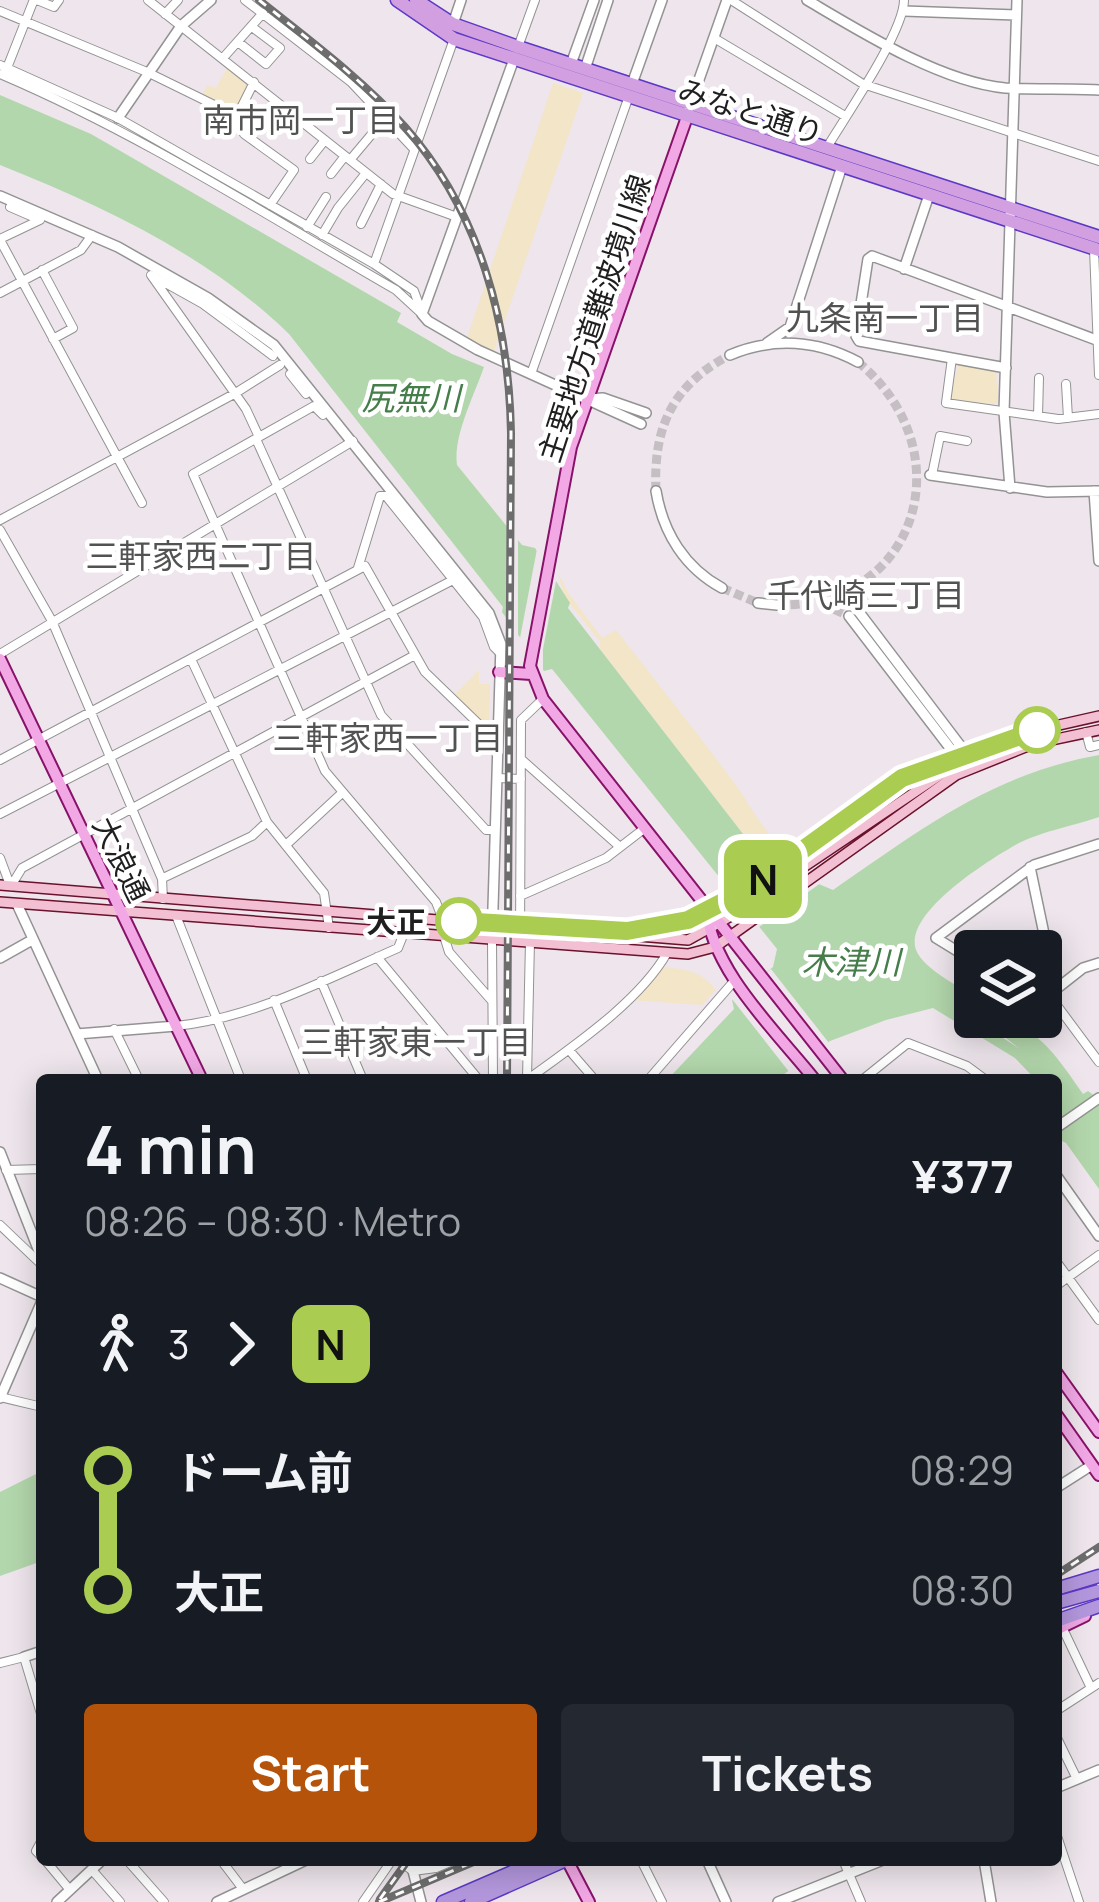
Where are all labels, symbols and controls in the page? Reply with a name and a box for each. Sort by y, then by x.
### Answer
street label: みなと通り [673,68,829,154]
district label: 南市岡一丁目 [202,97,400,142]
street label: 主要地方道難波境川線 [528,169,660,467]
district label: 九条南一丁目 [786,295,984,340]
water label: 尻無川 [362,375,464,420]
district label: 三軒家西二丁目 [86,533,317,578]
district label: 千代崎三丁目 [767,572,965,617]
unlabelled marker [1015,708,1059,752]
district label: 三軒家西一丁目 [273,715,504,760]
street label: 大浪通 [84,810,160,908]
line badge: N [724,840,802,918]
text: N [748,850,778,908]
marker: 大正 [437,899,481,943]
place label: 大正 [366,901,426,942]
map controls [954,930,1062,1038]
button: layers [954,930,1062,1038]
water label: 木津川 [802,939,904,984]
district label: 三軒家東一丁目 [301,1019,532,1064]
text: 4 min [84,1104,257,1194]
text: ¥377 [912,1145,1014,1207]
text: 08:26 – 08:30 · Metro [84,1194,461,1248]
icon: walk [84,1311,150,1377]
icon: forward [208,1311,274,1377]
text: N [316,1315,346,1373]
text: 3 [168,1317,190,1371]
text: ドーム前 [174,1441,353,1503]
text: 08:29 [909,1443,1014,1497]
text: 大正 [174,1561,264,1623]
text: 08:30 [911,1563,1014,1617]
button: Start [84,1704,537,1842]
button: Tickets [561,1704,1014,1842]

